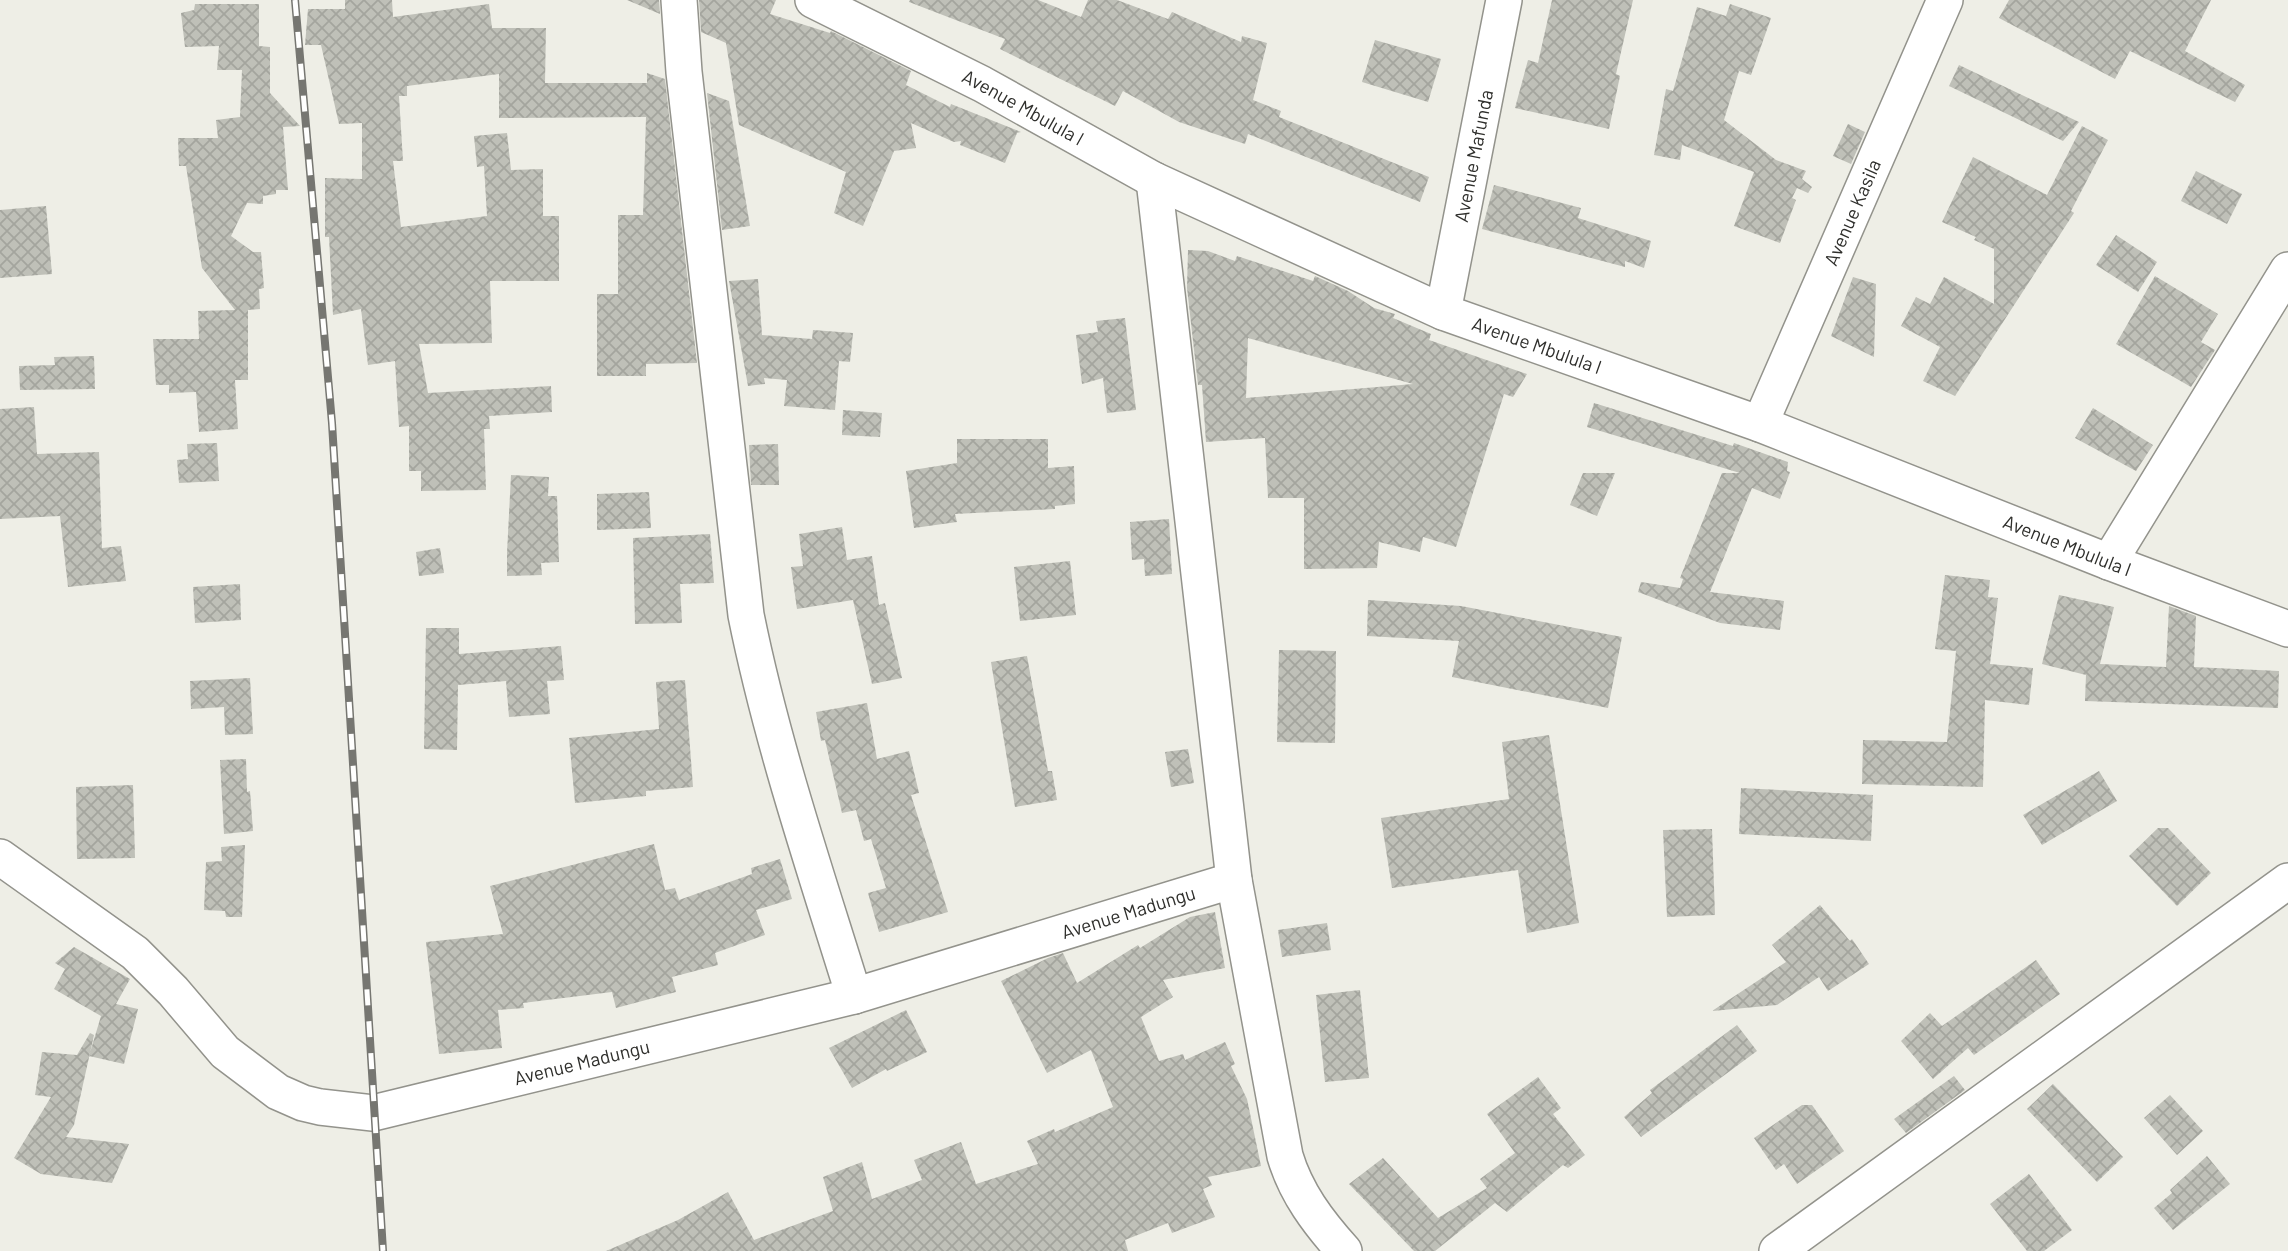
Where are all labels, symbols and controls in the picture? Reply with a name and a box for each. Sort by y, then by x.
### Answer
street label: Avenue Mbulula I [959,64,1088,150]
street label: Avenue Mafunda [1449,88,1497,224]
street label: Avenue Kasila [1819,155,1885,269]
street label: Avenue Mbulula I [1469,311,1605,378]
street label: Avenue Mbulula I [2000,509,2135,580]
street label: Avenue Madungu [1059,881,1198,943]
street label: Avenue Madungu [512,1034,652,1089]

